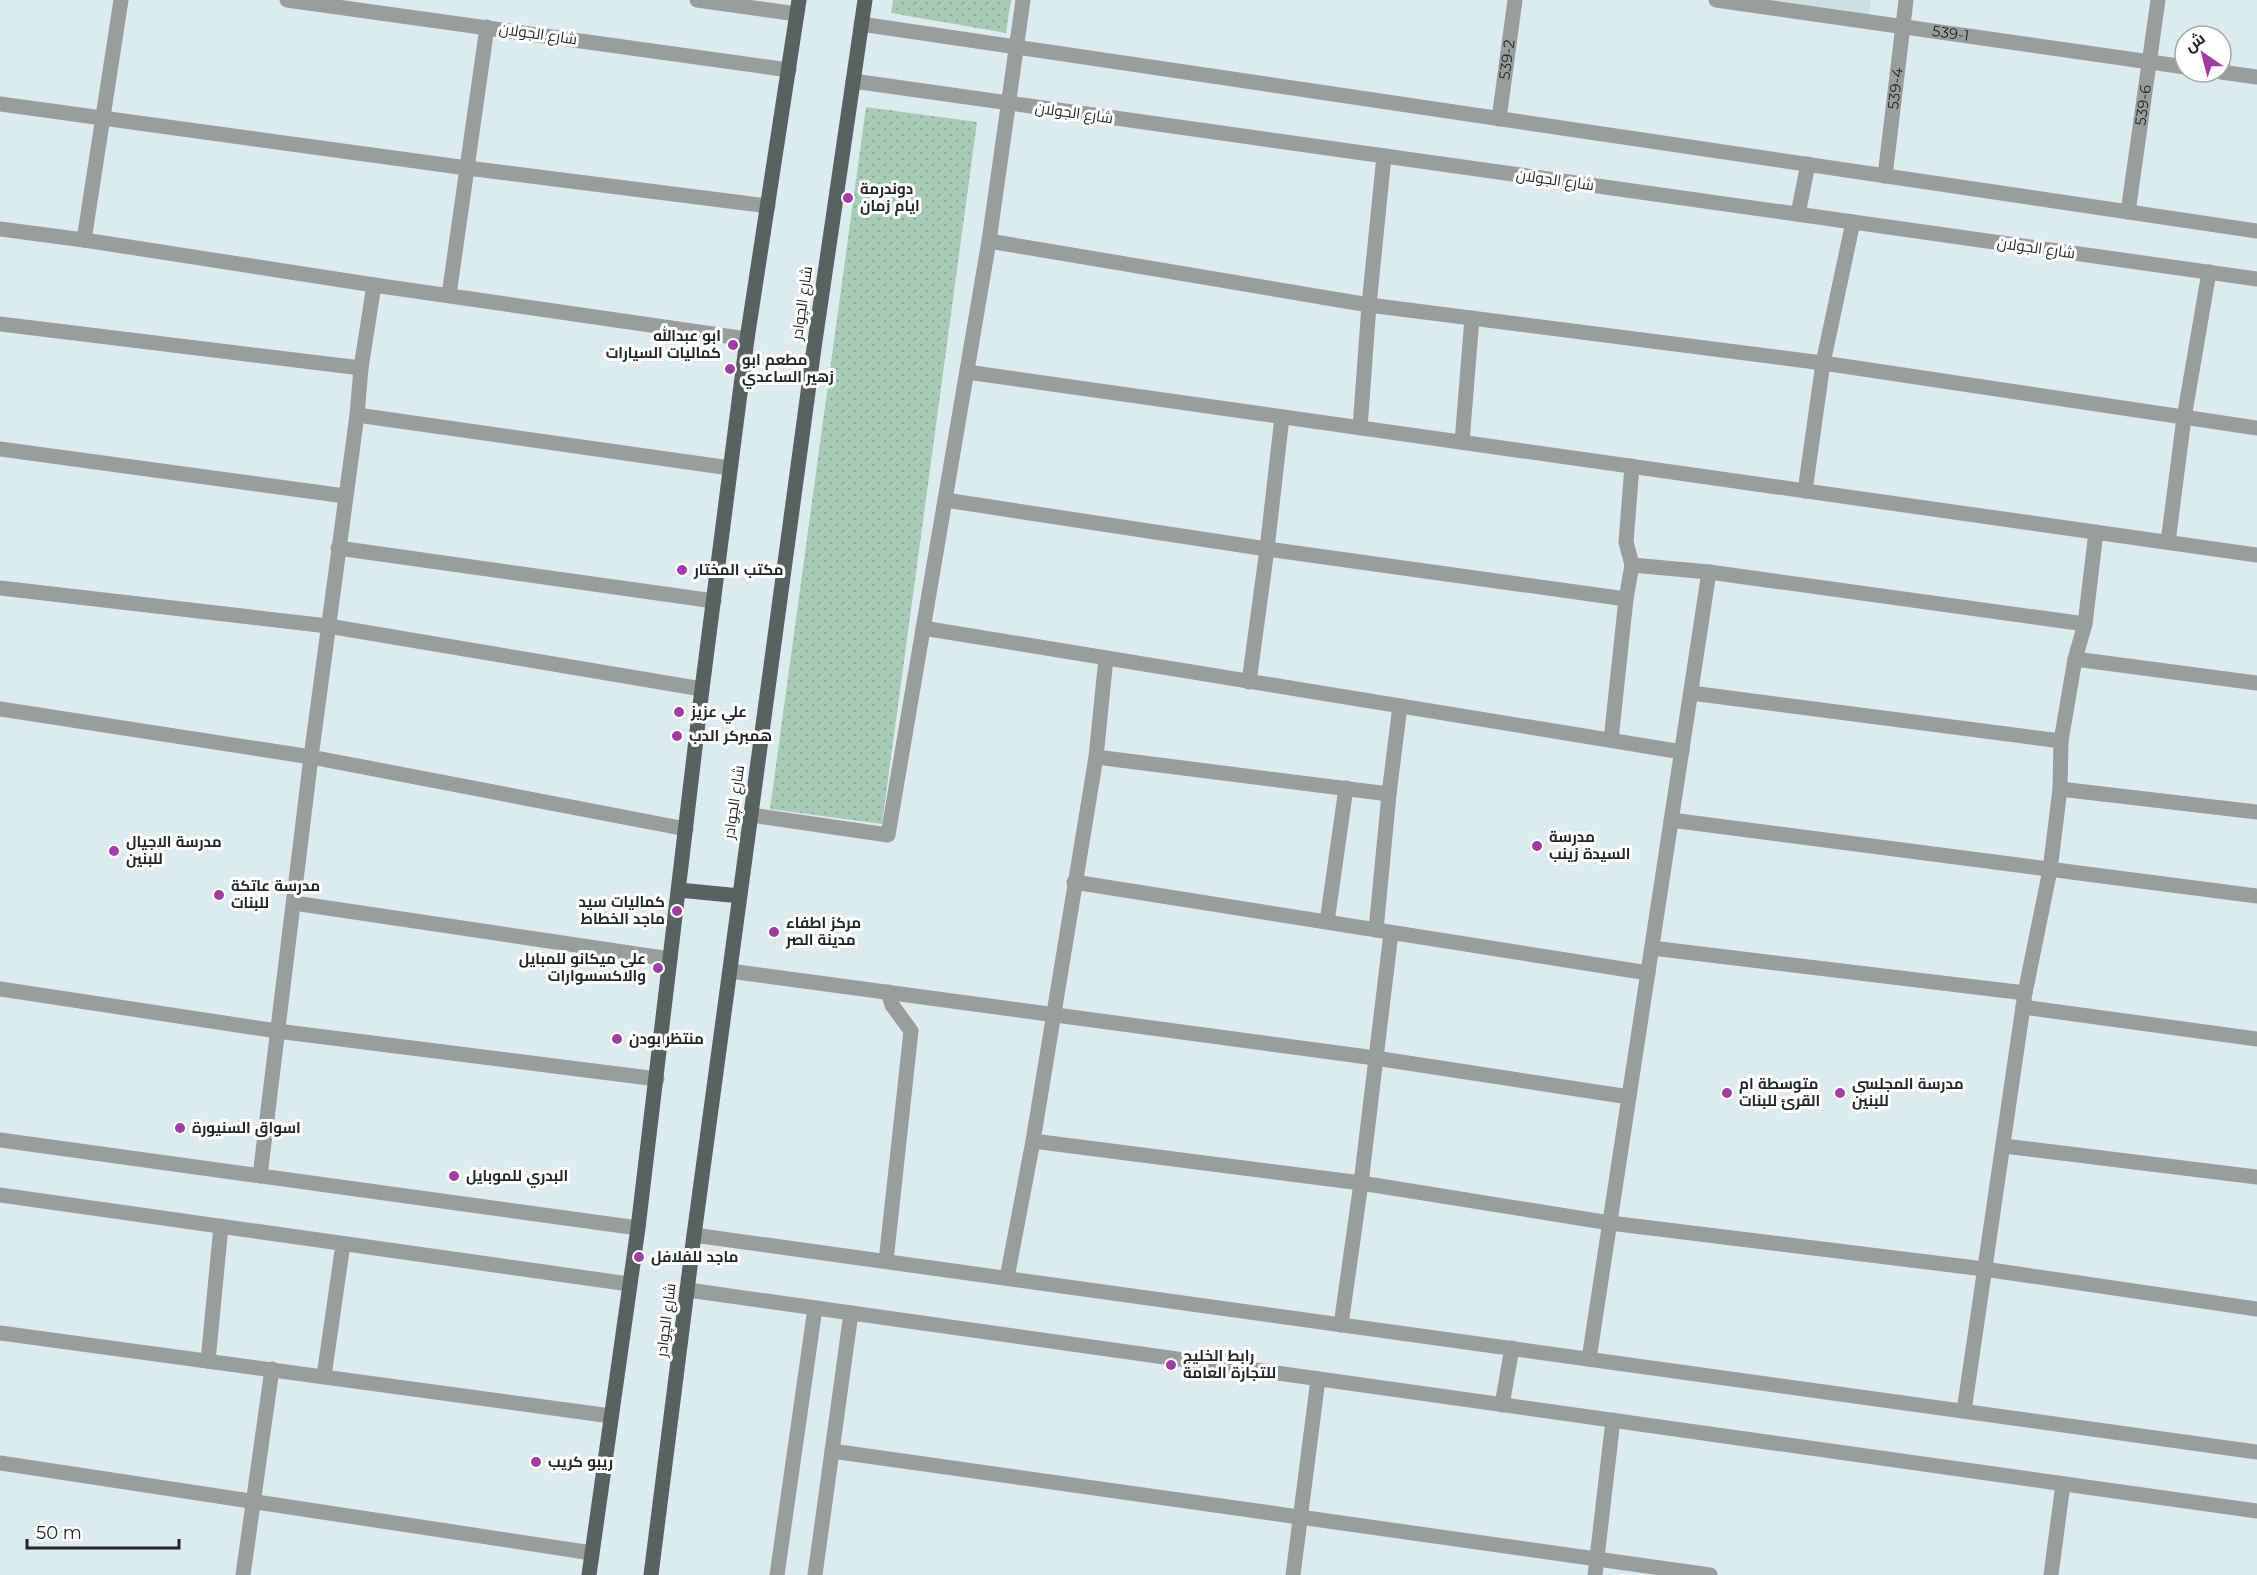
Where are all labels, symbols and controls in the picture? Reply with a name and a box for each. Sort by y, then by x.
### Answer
street label: شارع الجولان [498,19,578,50]
street label: 539-1 [1931,21,1970,45]
north arrow [2173,24,2233,84]
text: ش [2181,28,2209,56]
street label: 539-2 [1494,38,1519,81]
street label: 539-4 [1883,67,1907,111]
street label: 539-6 [2130,83,2155,127]
street label: شارع الجولان [1034,98,1114,129]
street label: شارع الجولان [1515,165,1595,196]
place label: دوندرمة ايام زمان [860,179,920,216]
marker: دوندرمة ايام زمان [841,191,855,205]
street label: شارع الجولان [1996,233,2076,264]
street label: شارع الچوادر [787,265,818,342]
place label: ابو عبدالله كماليات السيارات [606,325,721,362]
marker: ابو عبدالله كماليات السيارات [726,338,740,352]
place label: مطعم ابو زهير الساعدي [742,350,834,389]
marker: مطعم ابو زهير الساعدي [723,362,737,376]
place label: مكتب المختار [693,560,784,579]
marker: مكتب المختار [675,563,689,577]
place label: علي عزيز [690,702,747,724]
marker: علي عزيز [672,705,686,719]
place label: همبركر الدب [689,726,772,745]
marker: همبركر الدب [670,729,684,743]
street label: شارع الچوادر [719,764,750,841]
place label: مدرسة السيدة زينب [1549,827,1630,863]
place label: مدرسة الاجيال للبنين [126,832,222,868]
marker: مدرسة السيدة زينب [1530,839,1544,853]
marker: مدرسة الاجيال للبنين [107,844,121,858]
place label: مدرسة عاتكة للبنات [231,876,320,912]
marker: مدرسة عاتكة للبنات [212,888,226,902]
place label: كماليات سيد ماجد الخطاط [579,892,665,928]
marker: كماليات سيد ماجد الخطاط [670,904,684,918]
place label: مركز اطفاء مدينة الصر [785,913,861,949]
marker: مركز اطفاء مدينة الصر [767,925,781,939]
place label: علي ميكانو للمبايل والاكسسوارات [519,949,646,985]
marker: علي ميكانو للمبايل والاكسسوارات [651,961,665,975]
place label: منتظر بودن [629,1029,704,1048]
marker: منتظر بودن [610,1032,624,1046]
place label: متوسطة ام القرئ للبنات [1739,1074,1820,1110]
place label: مدرسة المجلسي للبنين [1852,1074,1964,1110]
marker: متوسطة ام القرئ للبنات [1720,1086,1734,1100]
marker: مدرسة المجلسي للبنين [1833,1086,1847,1100]
place label: اسواق السنيورة [192,1118,301,1137]
marker: اسواق السنيورة [173,1121,187,1135]
place label: البدري للموبايل [466,1166,568,1188]
marker: البدري للموبايل [447,1169,461,1183]
place label: ماجد للفلافل [651,1247,738,1266]
marker: ماجد للفلافل [632,1250,646,1264]
street label: شارع الچوادر [651,1282,681,1359]
place label: رابط الخليج للتجارة العامة [1183,1346,1276,1382]
marker: رابط الخليج للتجارة العامة [1164,1358,1178,1372]
place label: ريبو كريب [548,1452,613,1471]
marker: ريبو كريب [529,1455,543,1469]
scale bar [27,1512,178,1550]
text: 50 m [36,1522,82,1544]

